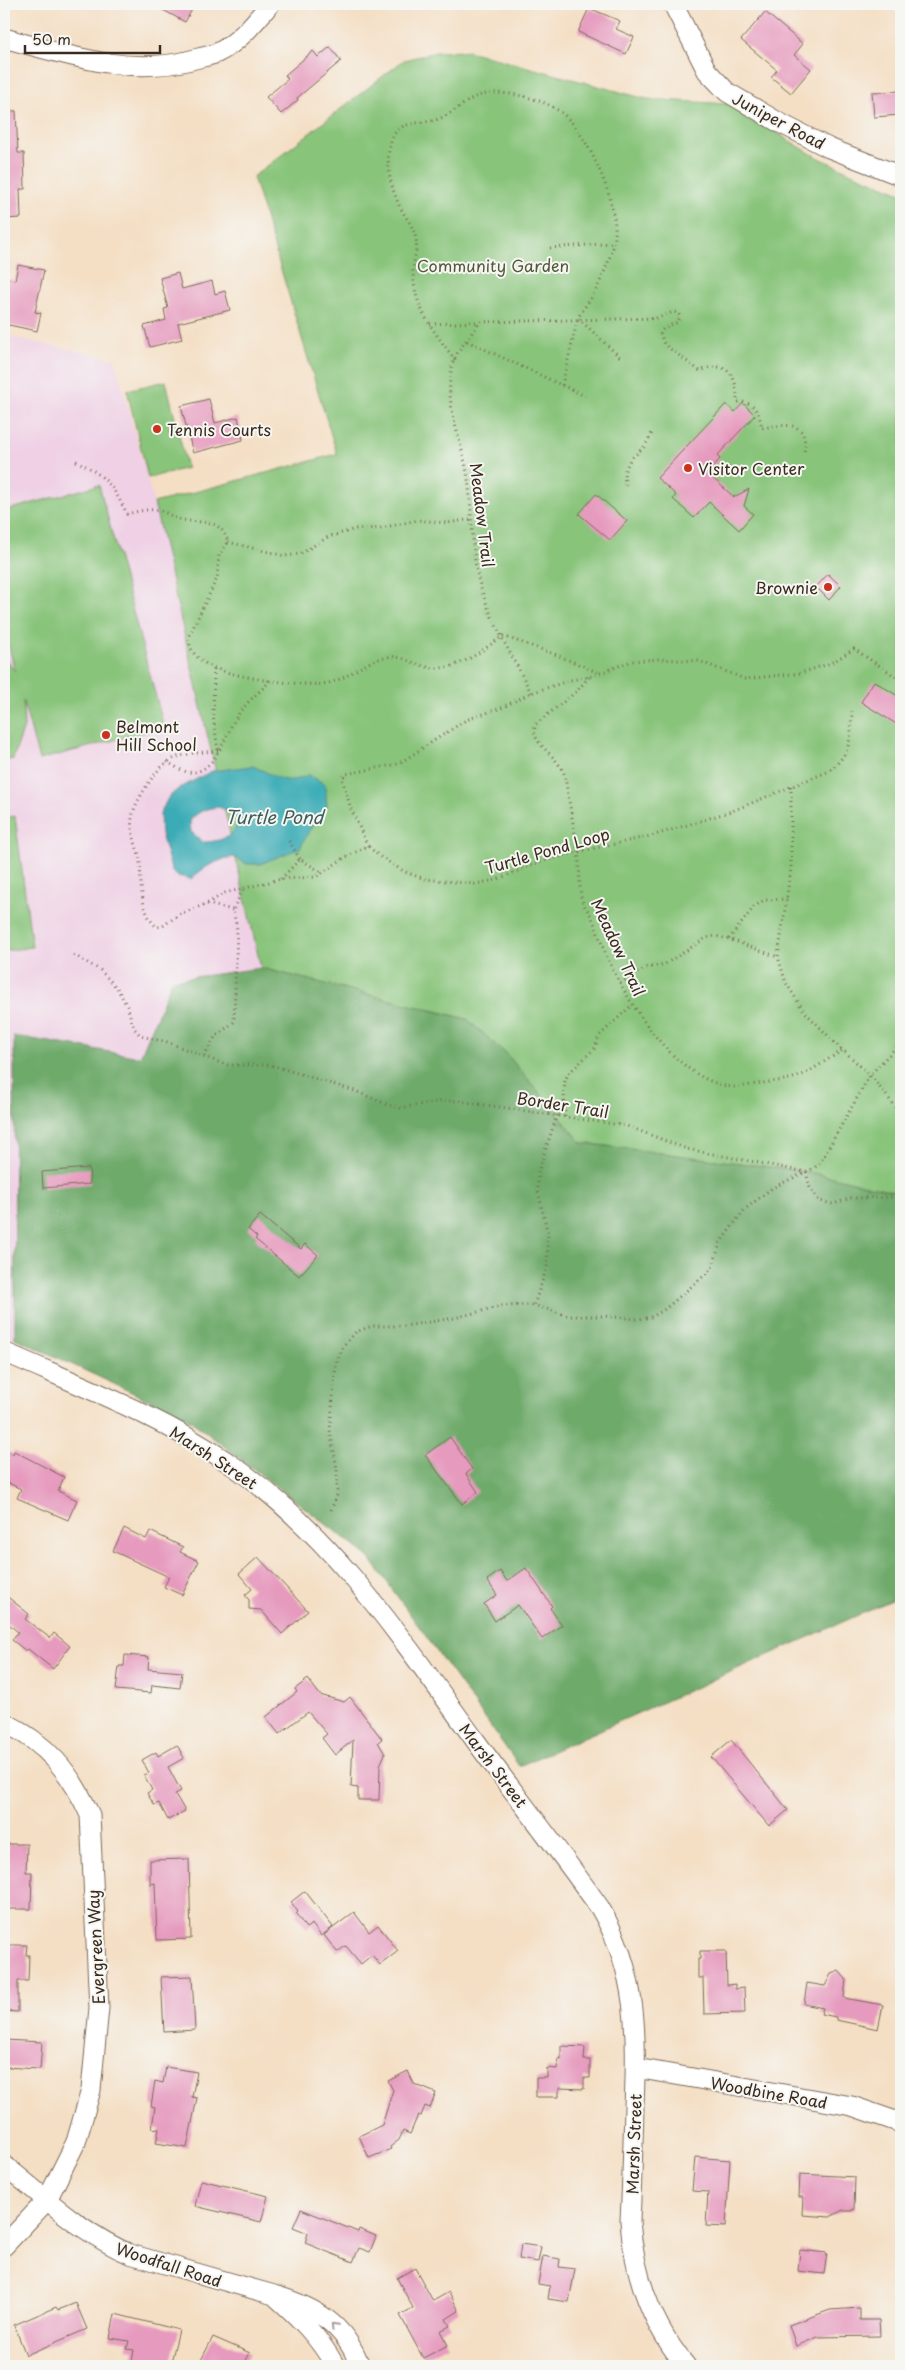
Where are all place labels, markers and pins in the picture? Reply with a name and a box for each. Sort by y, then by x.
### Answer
place label: Tennis Courts [167,417,271,441]
marker: Tennis Courts [151,423,163,435]
place label: Visitor Center [698,456,805,480]
marker: Visitor Center [682,462,694,474]
place label: Brownie [755,575,818,599]
marker: Brownie [822,581,834,593]
place label: Belmont Hill School [116,714,197,756]
marker: Belmont Hill School [100,729,112,741]

